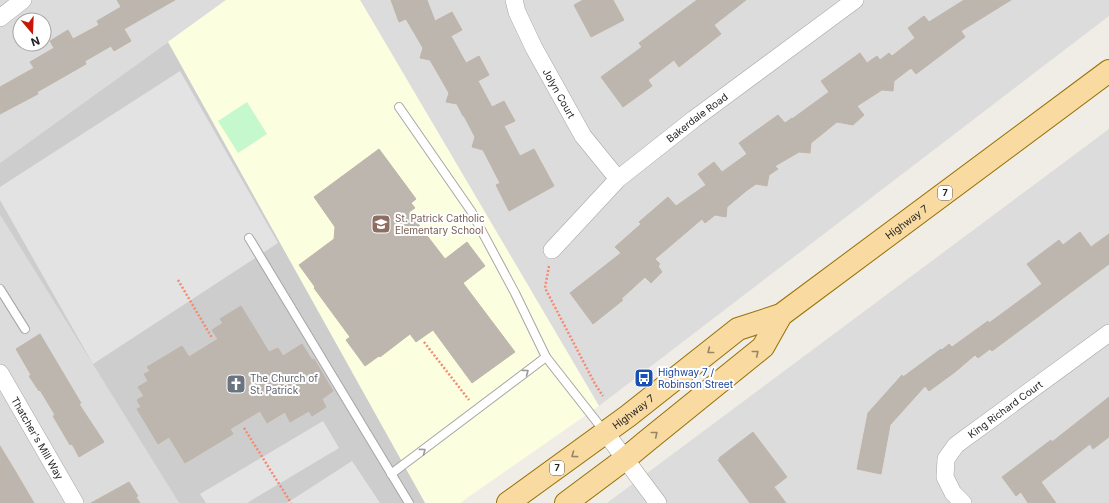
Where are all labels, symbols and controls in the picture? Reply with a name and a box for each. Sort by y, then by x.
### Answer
north arrow [12,12,52,52]
text: N [29,33,42,49]
street label: Jolyn Court [541,66,578,121]
street label: Bakerdale Road [664,90,730,145]
road number: 7 [938,186,952,200]
street label: Highway 7 [883,202,930,241]
place label: St. Patrick Catholic Elementary School [395,212,485,236]
school or university icon: St. Patrick Catholic Elementary School [370,213,392,235]
one-way arrow [708,346,715,353]
one-way arrow [752,351,759,358]
place label: Highway 7 / Robinson Street [658,366,734,390]
bus stop icon: Highway 7 / Robinson Street [633,367,655,389]
one-way arrow [522,370,529,377]
place label: The Church of St. Patrick [250,372,318,396]
church icon: The Church of St. Patrick [225,373,247,395]
street label: King Richard Court [965,377,1045,440]
street label: Highway 7 [610,391,657,431]
street label: Thatcher's Mill Way [9,395,66,482]
one-way arrow [650,432,657,439]
one-way arrow [418,449,425,456]
one-way arrow [571,450,578,457]
road number: 7 [550,461,564,475]

